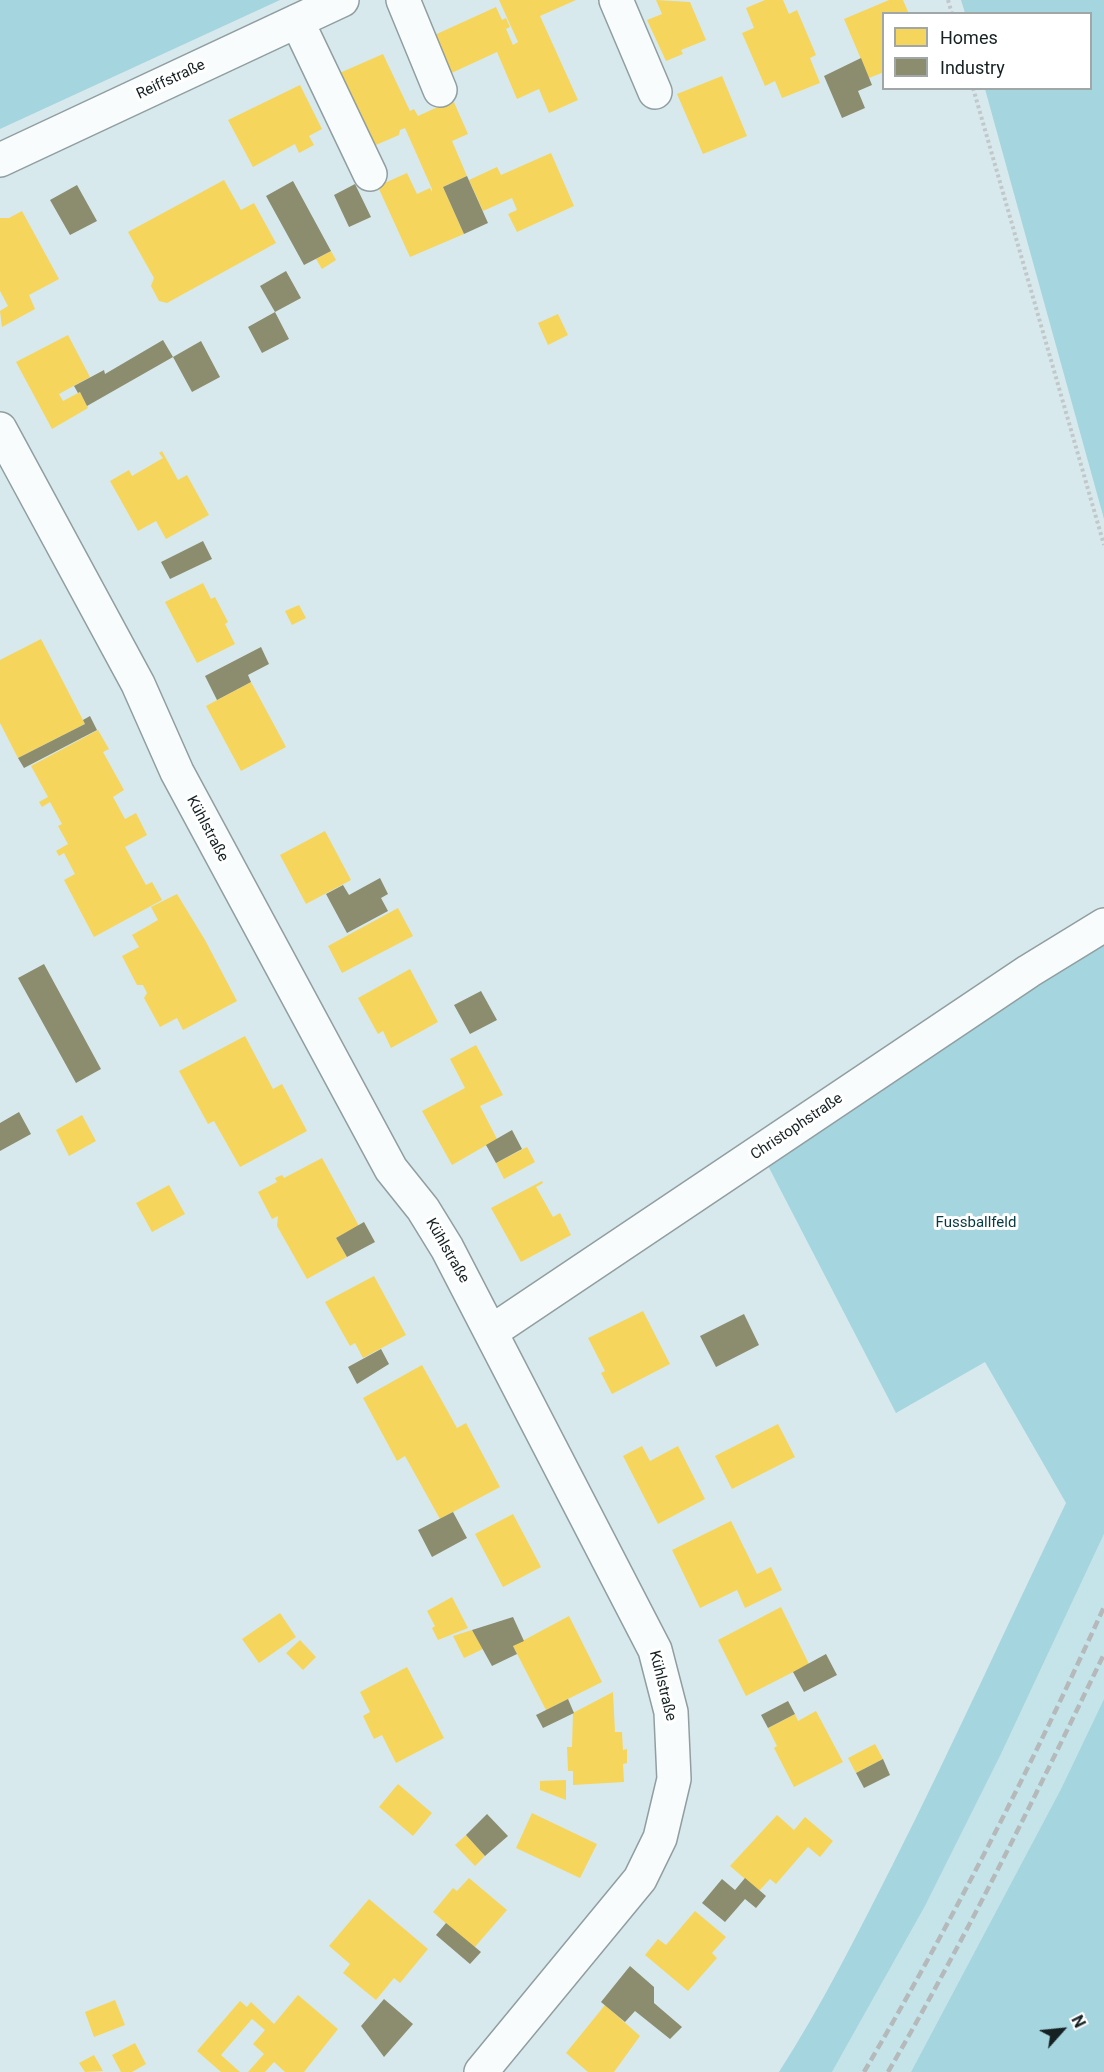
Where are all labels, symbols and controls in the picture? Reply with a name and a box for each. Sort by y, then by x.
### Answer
legend [882,12,1092,90]
text: Homes [940,27,998,48]
street label: Reiffstraße [134,56,208,104]
text: Industry [940,57,1005,78]
street label: Kühlstraße [182,793,232,865]
street label: Christophstraße [748,1090,846,1164]
park label: Fussballfeld [936,1214,1016,1232]
street label: Kühlstraße [421,1215,473,1287]
street label: Kühlstraße [645,1649,679,1723]
north arrow [1032,2000,1092,2060]
text: N [1067,2012,1090,2031]

